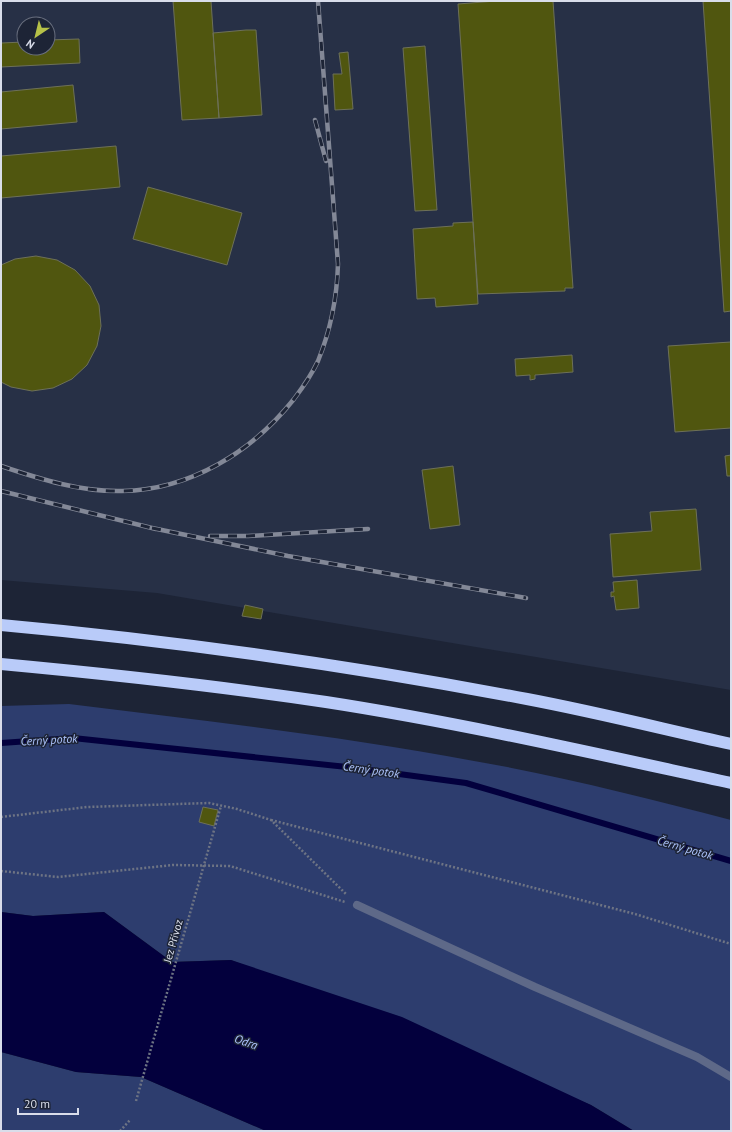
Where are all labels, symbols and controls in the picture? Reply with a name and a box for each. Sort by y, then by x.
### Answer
north arrow [16,16,56,56]
text: N [23,36,37,52]
water label: Černý potok [20,730,79,748]
water label: Černý potok [342,758,401,781]
water label: Černý potok [656,832,715,863]
street label: Jez Přívoz [160,918,186,965]
water label: Odra [233,1031,260,1053]
scale bar [18,1090,78,1116]
text: 20 m [24,1096,50,1111]

